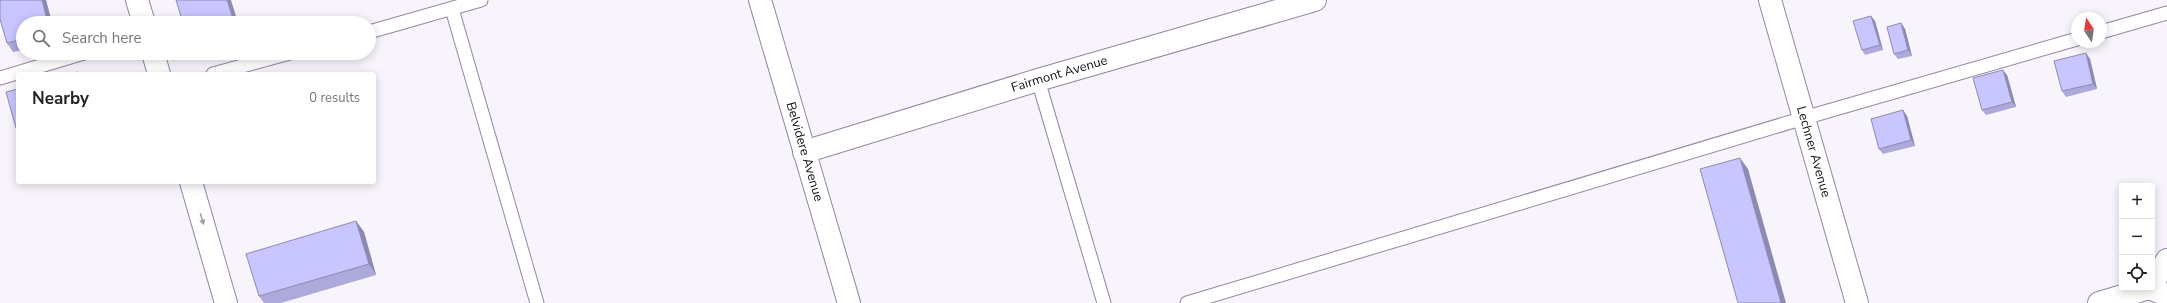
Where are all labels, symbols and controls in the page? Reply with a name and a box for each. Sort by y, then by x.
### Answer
north arrow [2071,12,2107,48]
search box [16,16,376,60]
icon: search [30,27,52,49]
text: Search here [62,28,142,48]
street label: Fairmont Avenue [1009,51,1110,97]
text: Nearby [32,87,89,110]
text: 0 results [309,89,360,107]
street label: Belvidere Avenue [781,100,828,204]
street label: Lechner Avenue [1792,104,1835,200]
map controls [2119,183,2155,291]
button: + [2119,183,2155,219]
one-way arrow [199,214,205,226]
button: − [2119,219,2155,255]
button: locate [2119,255,2155,291]

